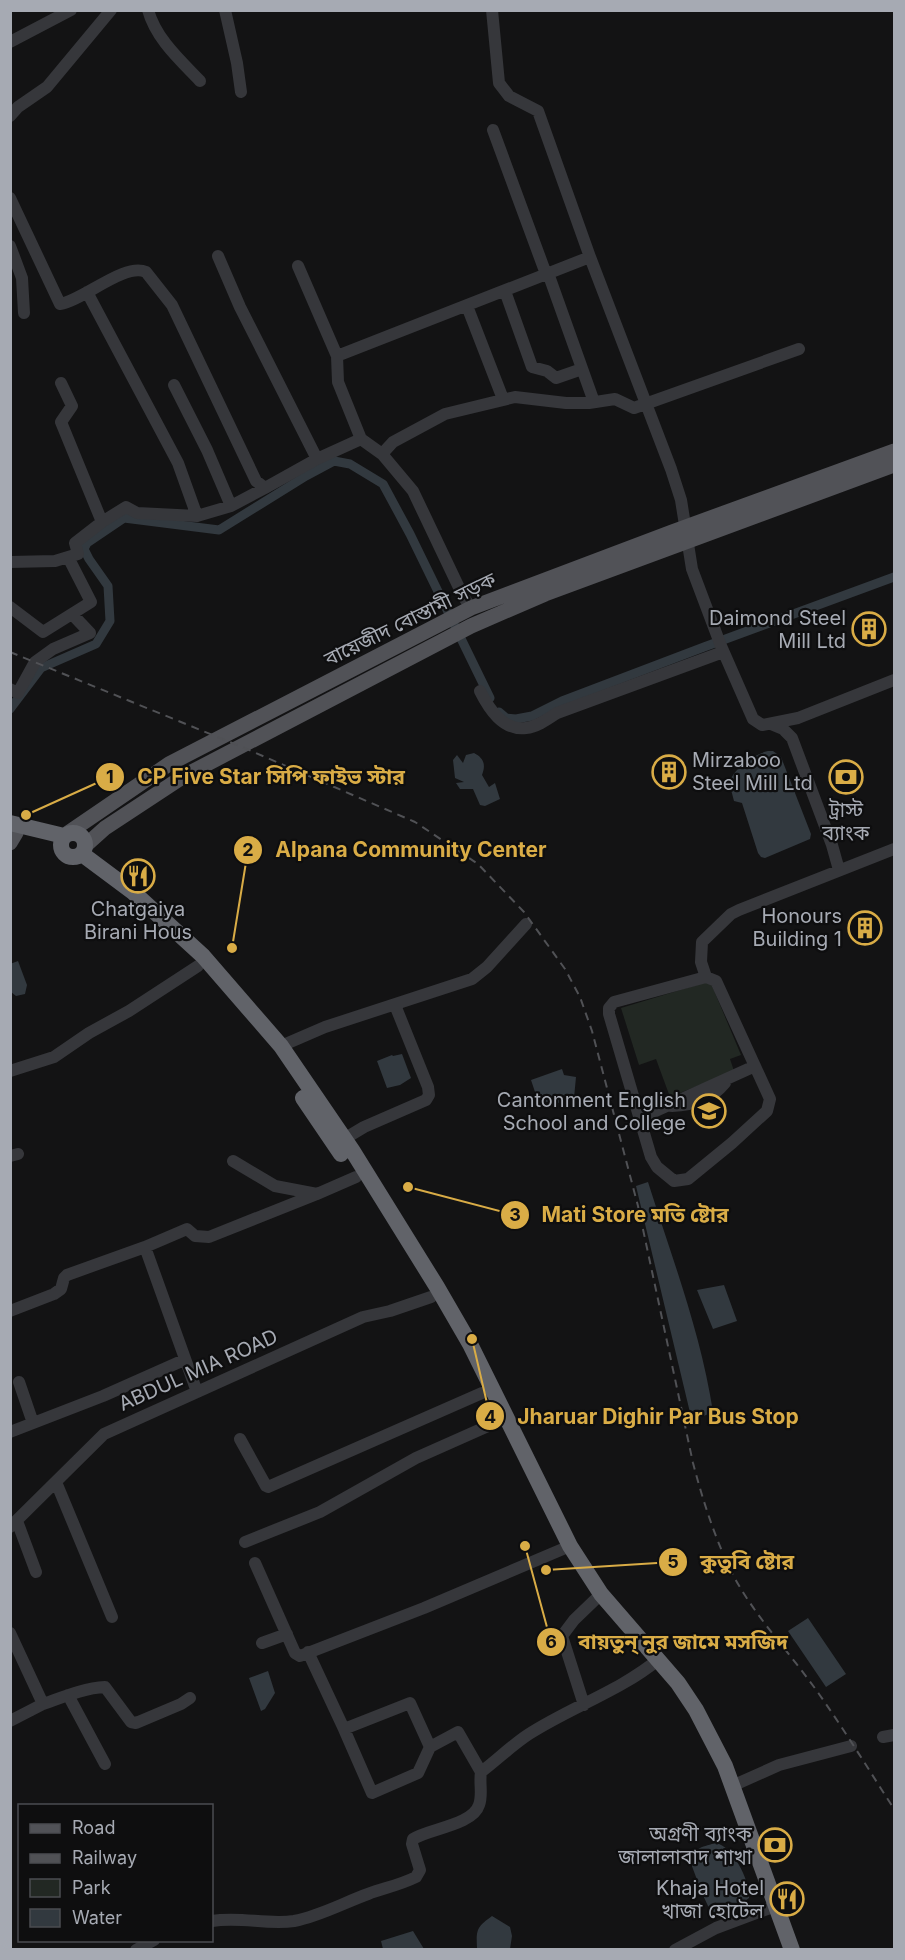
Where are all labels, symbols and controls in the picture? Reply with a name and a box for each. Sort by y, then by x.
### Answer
street label: বায়েজীদ বোস্তামী সড়ক [320,567,500,671]
place label: Daimond Steel Mill Ltd [709,606,846,653]
building icon: Daimond Steel Mill Ltd [851,611,887,647]
place label: Mirzaboo Steel Mill Ltd [692,748,813,795]
building icon: Mirzaboo Steel Mill Ltd [651,754,687,790]
callout: CP Five Star সিপি ফাইভ স্টার [95,757,417,796]
bank icon: ট্রাস্ট ব্যাংক [828,759,864,795]
text: CP Five Star সিপি ফাইভ স্টার [137,764,405,789]
text: 1 [106,766,114,787]
place label: ট্রাস্ট ব্যাংক [821,798,871,845]
callout: Alpana Community Center [233,830,558,869]
text: Alpana Community Center [275,837,547,862]
text: 2 [242,839,254,860]
restaurant icon: Chatgaiya Birani Hous [120,858,156,894]
place label: Chatgaiya Birani Hous [84,897,192,944]
place label: Honours Building 1 [752,904,842,951]
building icon: Honours Building 1 [847,910,883,946]
place label: Cantonment English School and College [497,1088,686,1135]
school or university icon: Cantonment English School and College [691,1093,727,1129]
callout: Mati Store মতি ষ্টোর [500,1195,741,1234]
text: Mati Store মতি ষ্টোর [541,1202,729,1227]
text: 3 [509,1204,521,1225]
street label: ABDUL MIA ROAD [115,1324,281,1416]
callout: Jharuar Dighir Par Bus Stop [475,1397,810,1436]
text: Jharuar Dighir Par Bus Stop [517,1404,799,1429]
text: 4 [484,1406,496,1427]
callout: কুতুবি ষ্টোর [658,1542,806,1581]
text: কুতুবি ষ্টোর [699,1549,794,1574]
text: 5 [667,1551,679,1572]
callout: বায়তুন্ নুর জামে মসজিদ [536,1622,800,1661]
text: বায়তুন্ নুর জামে মসজিদ [577,1629,789,1655]
text: 6 [545,1631,557,1652]
legend [18,1804,213,1942]
text: Road [72,1817,115,1838]
place label: অগ্রণী ব্যাংক জালালাবাদ শাখা [617,1822,753,1869]
bank icon: অগ্রণী ব্যাংক জালালাবাদ শাখা [757,1827,793,1863]
text: Railway [72,1847,137,1868]
place label: Khaja Hotel খাজা হোটেল [656,1876,764,1923]
text: Park [72,1877,111,1898]
restaurant icon: Khaja Hotel খাজা হোটেল [769,1881,805,1917]
text: Water [72,1907,122,1928]

